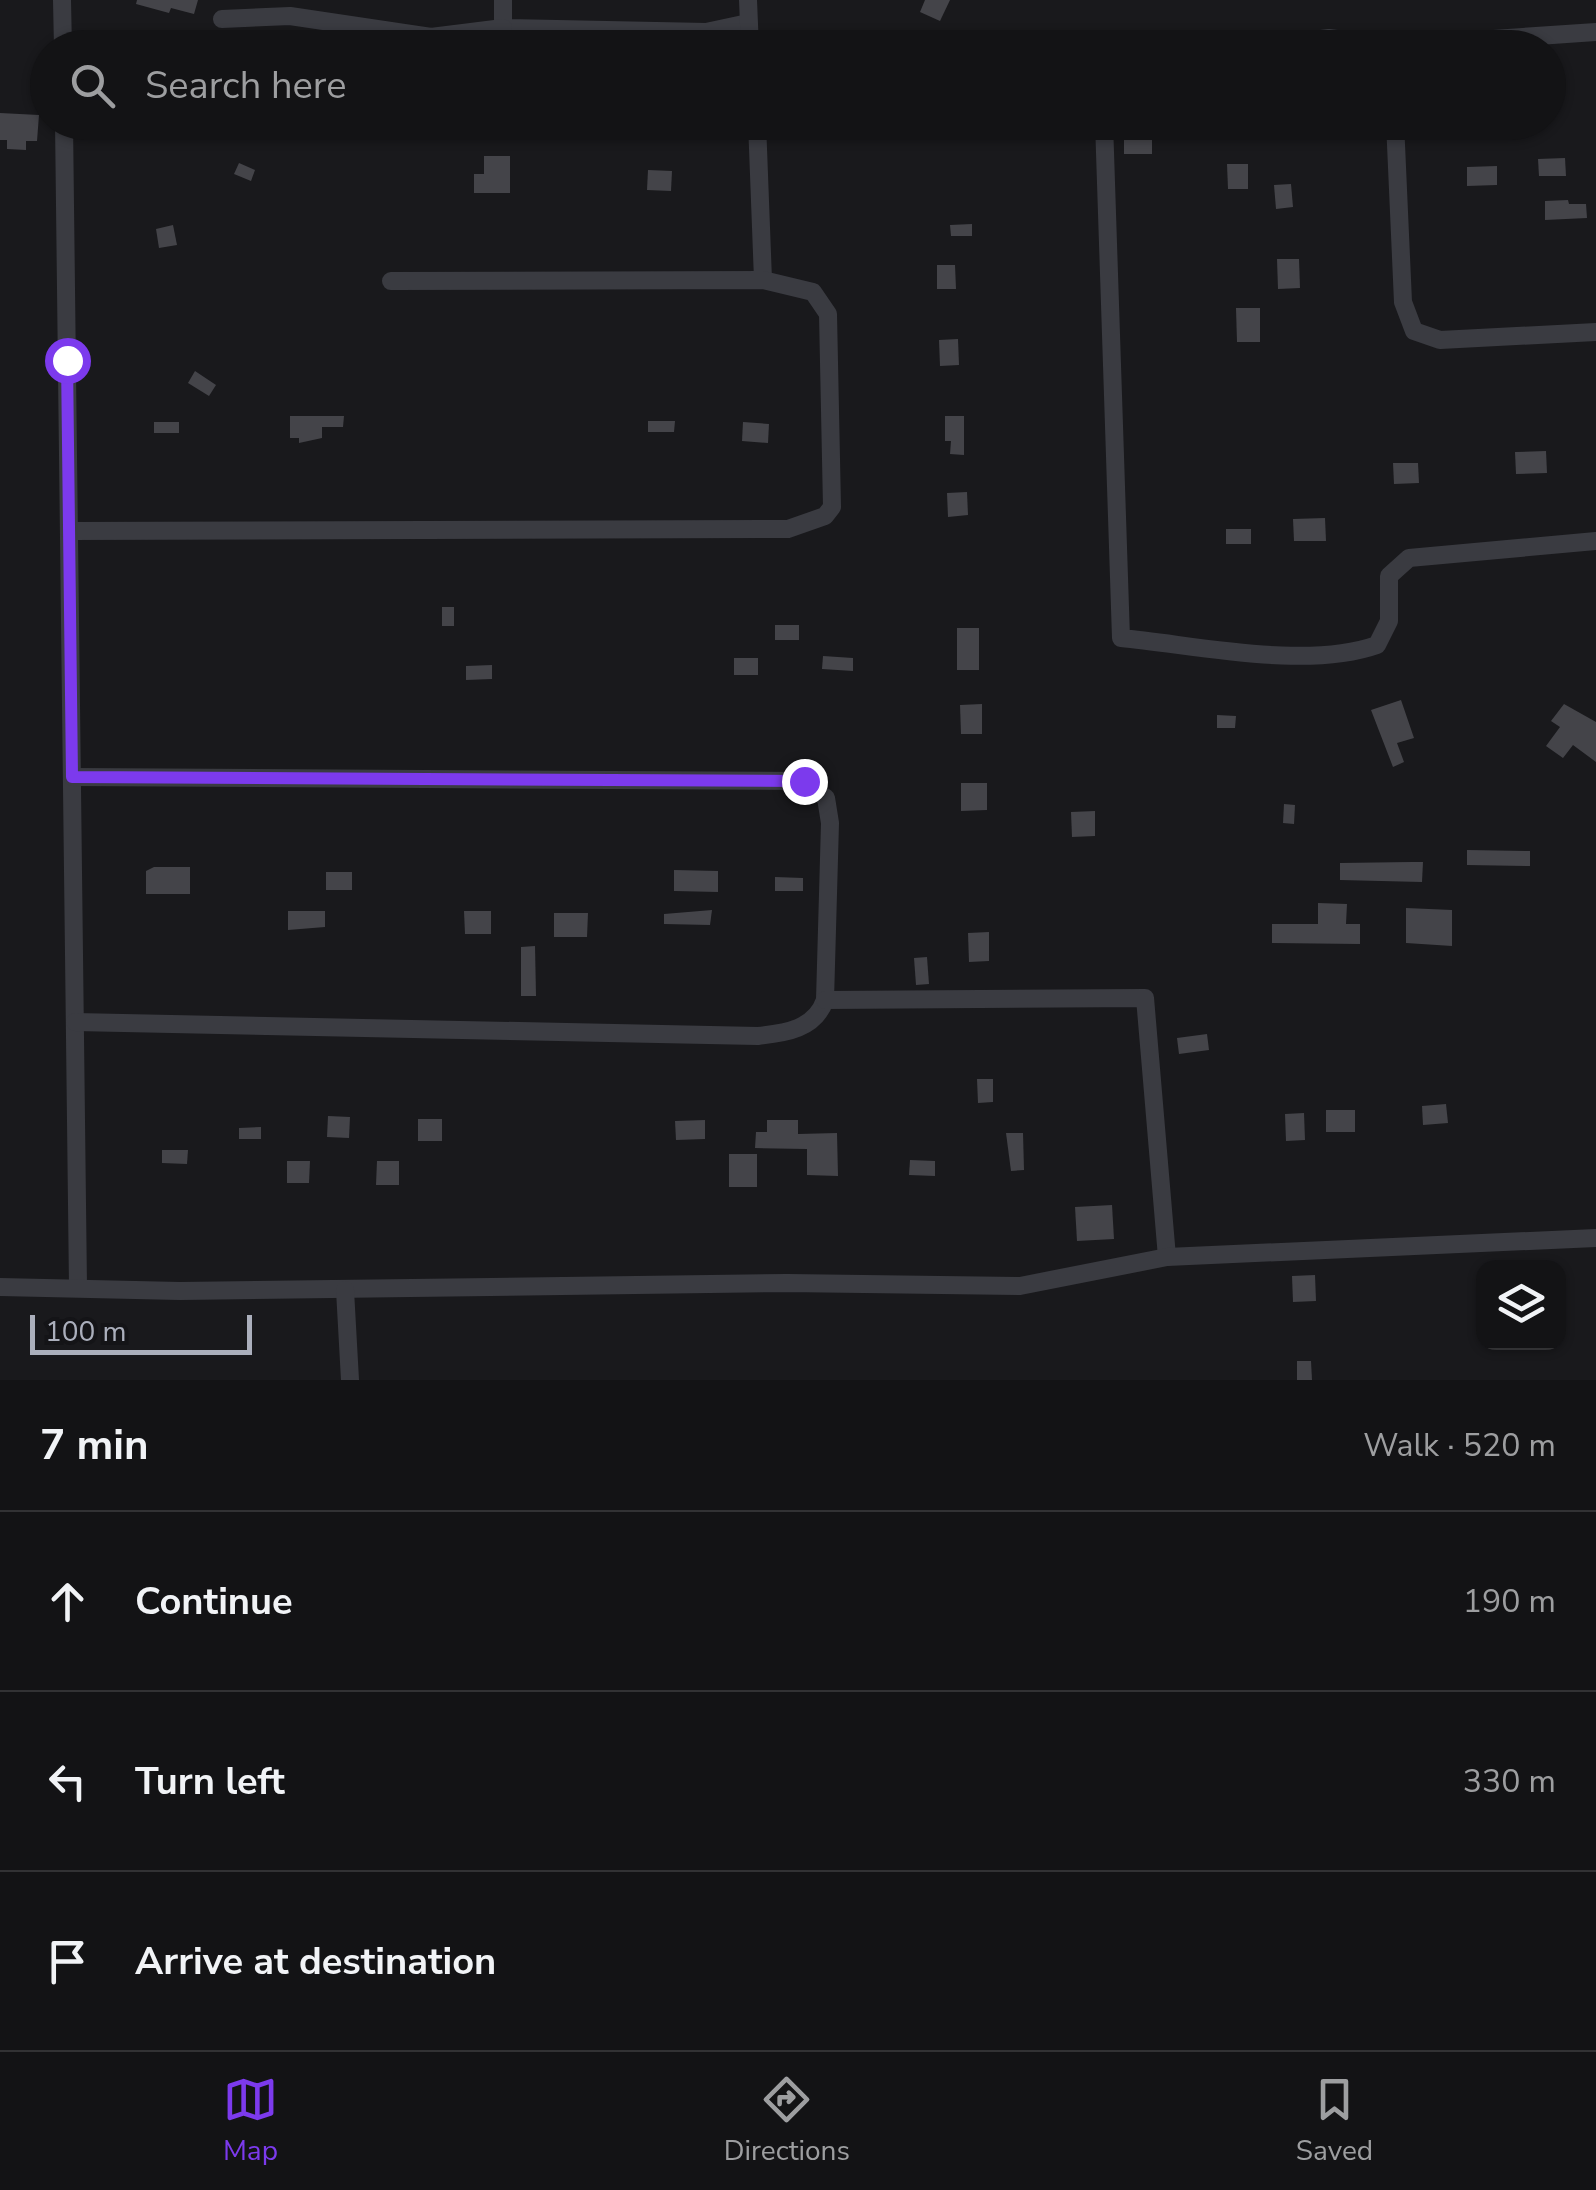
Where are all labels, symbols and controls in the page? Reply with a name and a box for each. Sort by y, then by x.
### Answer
search box [30,30,1566,140]
icon: search [65,58,120,113]
text: Search here [145,60,346,111]
route start [45,338,91,384]
route end [782,759,828,805]
map controls [1476,1260,1566,1350]
button: layers [1476,1260,1566,1350]
scale bar [30,1310,252,1354]
text: 100 m [45,1313,127,1351]
text: 7 min [40,1417,149,1474]
text: Walk · 520 m [1363,1424,1556,1467]
icon: ahead [40,1574,95,1629]
text: Continue [135,1576,293,1627]
text: 190 m [1463,1580,1556,1623]
icon: left [40,1754,95,1809]
text: Turn left [135,1756,285,1807]
text: 330 m [1463,1760,1556,1803]
icon: arrive [40,1934,95,1989]
text: Arrive at destination [135,1936,496,1987]
tab: Map [223,2072,278,2170]
tab: Directions [724,2072,850,2170]
tab: Saved [1296,2072,1373,2170]

